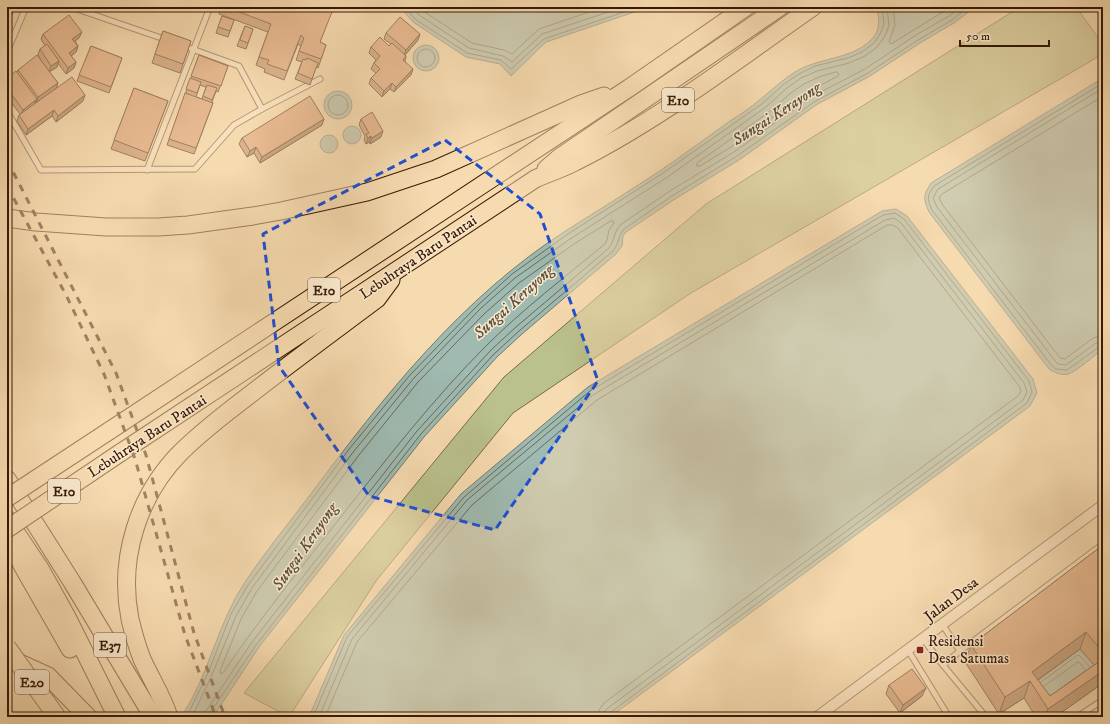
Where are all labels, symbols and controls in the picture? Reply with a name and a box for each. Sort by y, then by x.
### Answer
scale bar [960,22,1049,48]
text: 50 m [966,29,990,44]
water label: Sungai Kerayong [727,77,826,151]
road number: E10 [662,88,694,112]
street label: Lebuhraya Baru Pantai [356,211,481,304]
water label: Sungai Kerayong [468,259,559,344]
road number: E10 [308,278,340,302]
street label: Lebuhraya Baru Pantai [84,391,210,482]
road number: E10 [48,479,80,503]
water label: Sungai Kerayong [267,498,343,595]
street label: Jalan Desa [919,573,983,627]
place label: Residensi Desa Satumas [928,632,1009,668]
road number: E37 [94,633,126,657]
marker: Residensi Desa Satumas [915,645,925,655]
road number: E20 [15,670,49,694]

